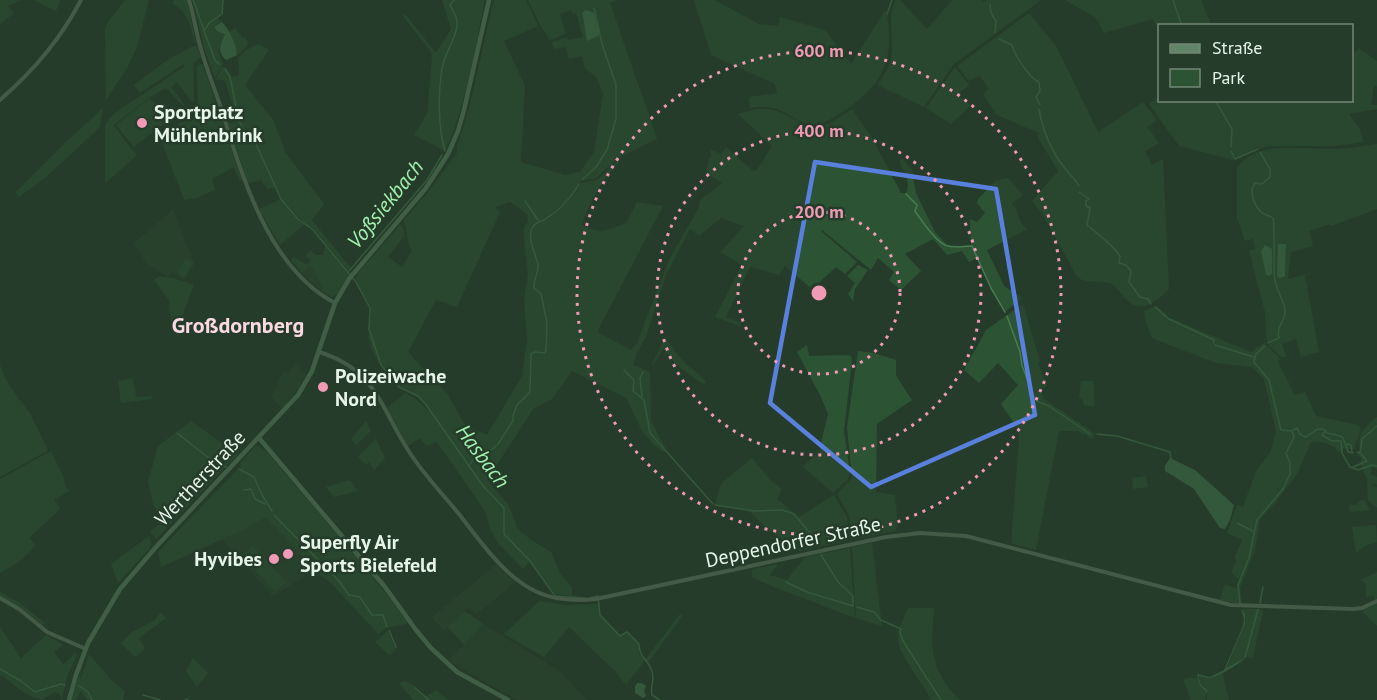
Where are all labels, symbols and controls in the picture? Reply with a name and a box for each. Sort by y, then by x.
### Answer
legend [1158,24,1353,102]
text: Straße [1212,36,1263,59]
text: 600 m [794,39,844,62]
text: Park [1212,66,1245,89]
place label: Sportplatz Mühlenbrink [154,99,263,148]
marker: Sportplatz Mühlenbrink [135,116,149,130]
text: 400 m [794,119,844,142]
water label: Voßsiekbach [341,154,429,254]
text: 200 m [794,200,844,223]
centre of rings [809,283,829,303]
district label: Großdornberg [172,311,304,339]
place label: Polizeiwache Nord [335,363,446,412]
marker: Polizeiwache Nord [316,380,330,394]
water label: Hasbach [450,419,516,493]
street label: Wertherstraße [149,425,251,531]
street label: Deppendorfer Straße [703,511,883,573]
place label: Superfly Air Sports Bielefeld [300,529,437,578]
place label: Hyvibes [194,546,262,572]
marker: Superfly Air Sports Bielefeld [281,547,295,561]
marker: Hyvibes [267,552,281,566]

